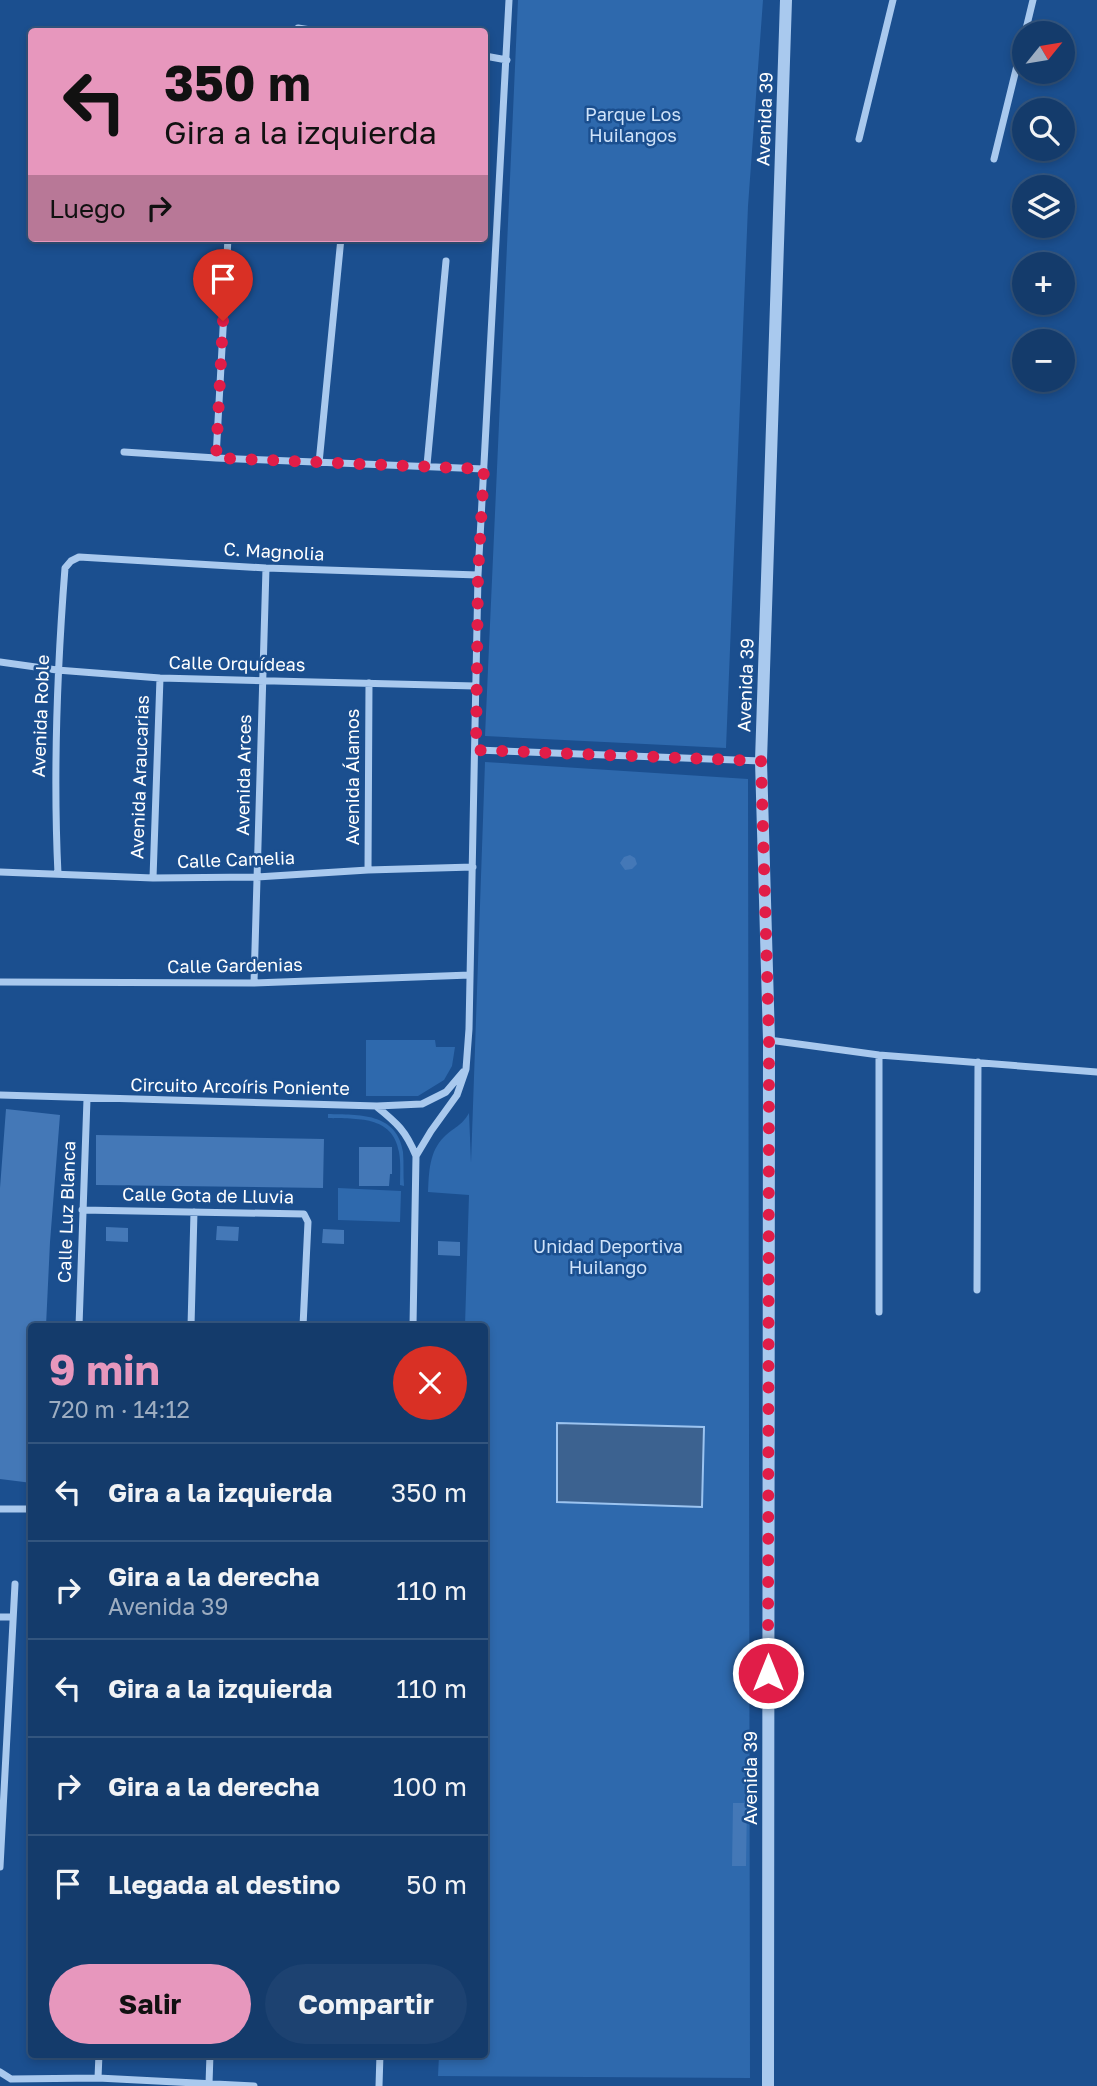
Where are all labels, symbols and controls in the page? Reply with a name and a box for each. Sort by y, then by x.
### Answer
north arrow [1012,21,1074,84]
map controls [1012,21,1075,392]
text: 350 m [164,53,311,112]
icon: left [49,56,140,147]
street label: Avenida 39 [751,72,777,166]
button: search [1012,98,1075,161]
park label: Parque Los Huilangos [585,103,681,146]
text: Gira a la izquierda [164,113,437,151]
button: layers [1012,175,1075,238]
icon: right [140,189,178,227]
text: Luego [49,193,126,224]
pin [193,249,253,321]
button: + [1012,252,1075,315]
icon: arrive [204,260,242,298]
button: − [1012,329,1075,392]
street label: C. Magnolia [223,537,325,565]
street label: Avenida 39 [732,638,758,732]
street label: Calle Orquídeas [168,651,306,675]
street label: Avenida Roble [27,654,53,778]
street label: Avenida Araucarias [125,694,153,859]
street label: Avenida Álamos [341,709,363,845]
street label: Avenida Arces [231,714,255,836]
street label: Calle Camelia [177,846,295,872]
street label: Calle Gardenias [167,953,303,977]
street label: Circuito Arcoíris Poniente [130,1073,350,1099]
street label: Calle Luz Blanca [53,1141,79,1283]
street label: Calle Gota de Lluvia [122,1183,294,1207]
park label: Unidad Deportiva Huilango [533,1235,683,1278]
text: 9 min [49,1344,160,1394]
button: close [393,1346,467,1420]
text: 720 m · 14:12 [49,1395,190,1423]
icon: left [49,1473,87,1511]
text: Gira a la izquierda [108,1477,332,1508]
text: 350 m [391,1477,467,1508]
text: Gira a la derecha [108,1561,320,1592]
icon: right [49,1571,87,1609]
text: 110 m [396,1575,467,1606]
text: Avenida 39 [108,1592,228,1620]
position arrow [731,1636,805,1710]
icon: left [49,1669,87,1707]
text: Gira a la izquierda [108,1673,332,1704]
text: 110 m [396,1673,467,1704]
street label: Avenida 39 [739,1731,761,1825]
icon: right [49,1767,87,1805]
text: Gira a la derecha [108,1771,320,1802]
text: 100 m [393,1771,467,1802]
icon: arrive [49,1865,87,1903]
text: Llegada al destino [108,1869,340,1900]
text: 50 m [406,1869,467,1900]
button: Salir [49,1964,251,2044]
button: Compartir [265,1964,467,2044]

